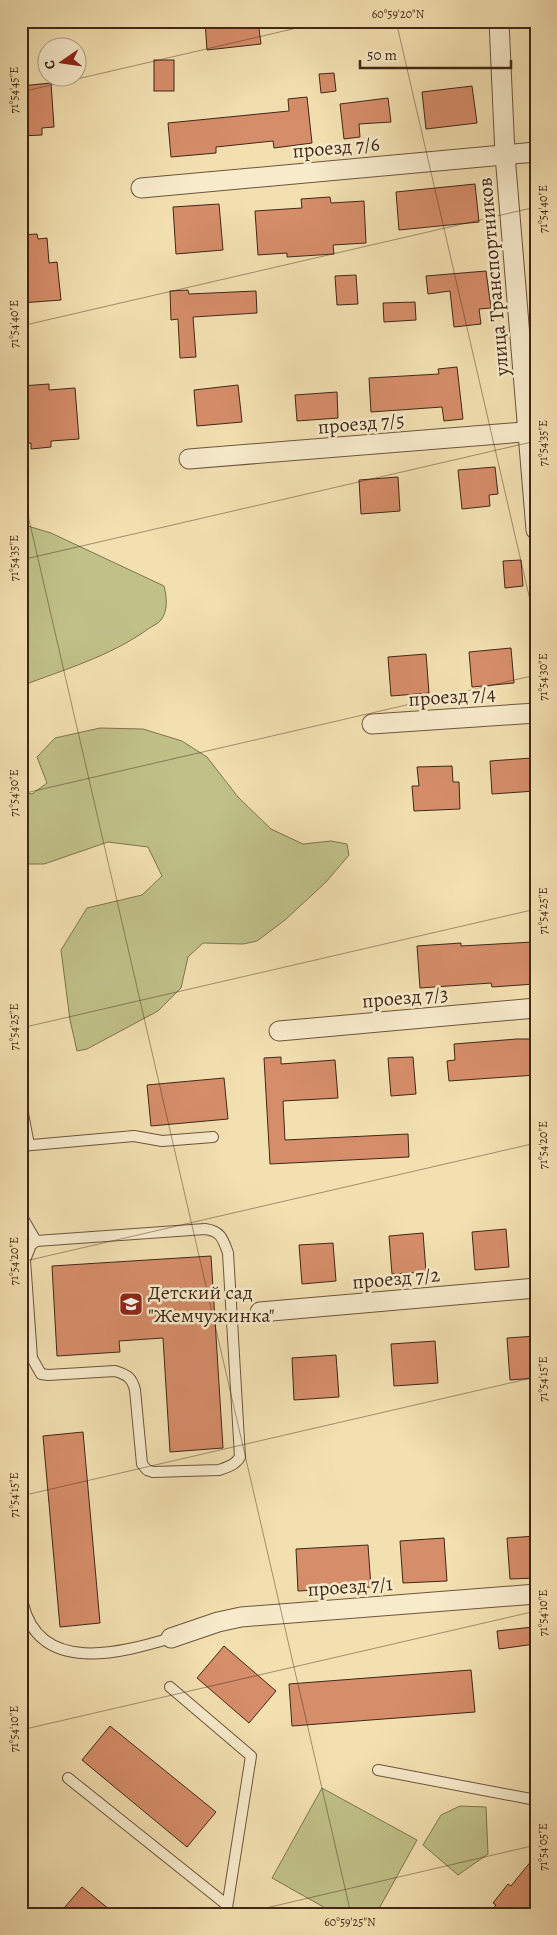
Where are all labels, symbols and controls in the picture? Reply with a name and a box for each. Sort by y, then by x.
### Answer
text: 60°59'20"N [372,6,425,22]
north arrow [38,38,88,88]
scale bar [360,38,511,70]
text: 50 m [367,45,397,65]
text: С [40,58,60,71]
text: 71°54'45"E [6,67,22,113]
street label: проезд 7/6 [291,130,381,165]
street label: улица Транспортников [471,177,516,378]
text: 71°54'40"E [535,185,551,233]
text: 71°54'40"E [6,300,22,348]
street label: проезд 7/5 [317,406,406,441]
text: 71°54'35"E [535,420,551,466]
text: 71°54'35"E [6,535,22,581]
text: 71°54'30"E [535,653,551,701]
street label: проезд 7/4 [407,680,497,713]
text: 71°54'30"E [6,769,22,817]
text: 71°54'25"E [535,887,551,935]
street label: проезд 7/3 [361,980,449,1015]
text: 71°54'25"E [6,1003,22,1051]
text: 71°54'20"E [535,1121,551,1169]
text: 71°54'20"E [6,1237,22,1285]
street label: проезд 7/2 [351,1261,442,1296]
place label: Детский сад "Жемчужинка" [148,1279,275,1329]
school or university icon: Детский сад "Жемчужинка" [118,1291,144,1317]
text: 71°54'15"E [535,1356,551,1402]
text: 71°54'15"E [6,1472,22,1518]
street label: проезд 7/1 [307,1570,394,1603]
text: 71°54'10"E [535,1590,551,1636]
text: 71°54'10"E [6,1706,22,1752]
text: 71°54'05"E [535,1823,551,1871]
text: 60°59'25"N [324,1914,376,1930]

